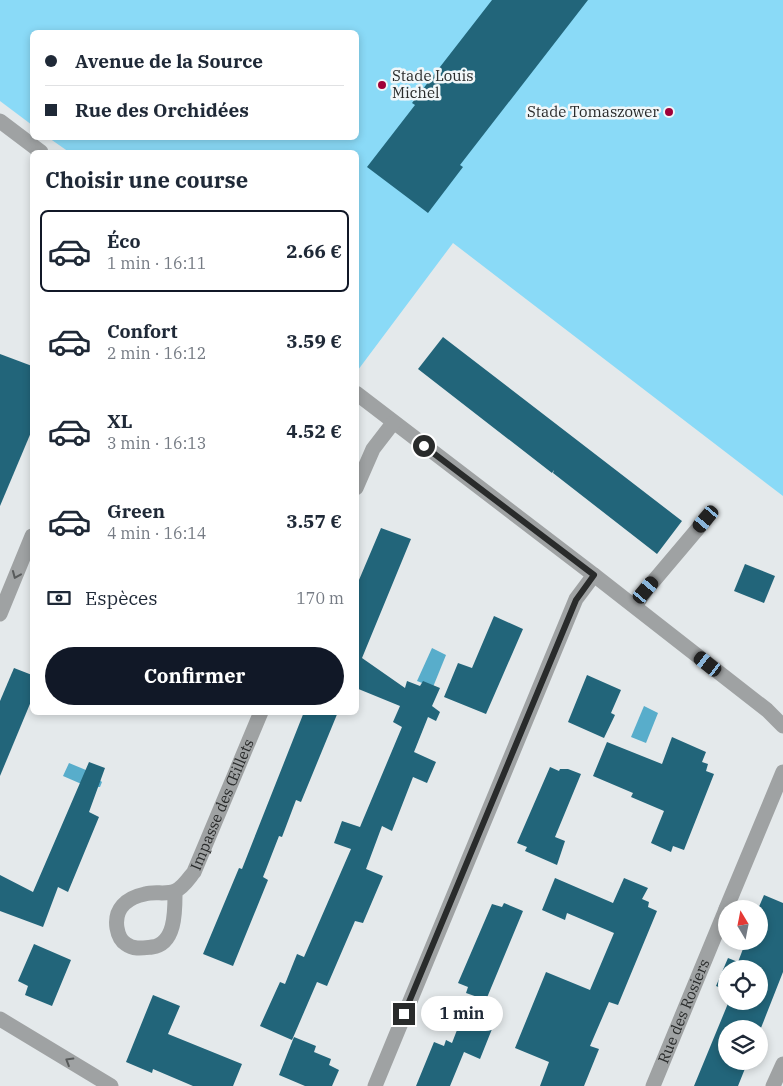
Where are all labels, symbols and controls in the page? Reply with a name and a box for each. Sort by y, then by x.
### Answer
text: Avenue de la Source [75,49,263,73]
place label: Stade Louis Michel [392,66,474,102]
marker: Stade Louis Michel [376,79,388,91]
text: Rue des Orchidées [75,98,249,122]
place label: Stade Tomaszower [527,102,659,121]
marker: Stade Tomaszower [663,106,675,118]
text: Choisir une course [45,165,248,194]
icon: car [47,229,92,274]
text: Éco [107,229,140,253]
text: 2.66 € [286,239,342,263]
text: 1 min · 16:11 [107,253,206,273]
icon: car [47,319,92,364]
text: Confort [107,319,178,343]
text: 3.59 € [286,329,342,353]
text: 2 min · 16:12 [107,343,206,363]
icon: car [47,409,92,454]
text: XL [107,409,133,433]
text: 4.52 € [286,419,342,443]
text: 3 min · 16:13 [107,433,206,453]
route start [413,435,435,457]
icon: car [47,499,92,544]
text: Green [107,499,165,523]
car [690,503,721,535]
text: 3.57 € [286,509,342,533]
text: 4 min · 16:14 [107,523,206,543]
one-way arrow [12,570,23,579]
car [630,574,661,606]
icon: cash [45,584,73,612]
text: Espèces [85,586,158,610]
text: 170 m [296,588,344,608]
button: Confirmer [45,647,344,705]
car [691,649,724,679]
street label: Impasse des Œillets [186,736,258,873]
north arrow [718,900,768,950]
map controls [718,900,768,1070]
street label: Rue des Rosiers [653,956,713,1066]
button: locate [718,960,768,1010]
callout: 1 min [422,996,504,1032]
route end [393,1003,415,1025]
text: 1 min [440,1003,484,1023]
button: layers [718,1020,768,1070]
one-way arrow [66,1057,75,1067]

